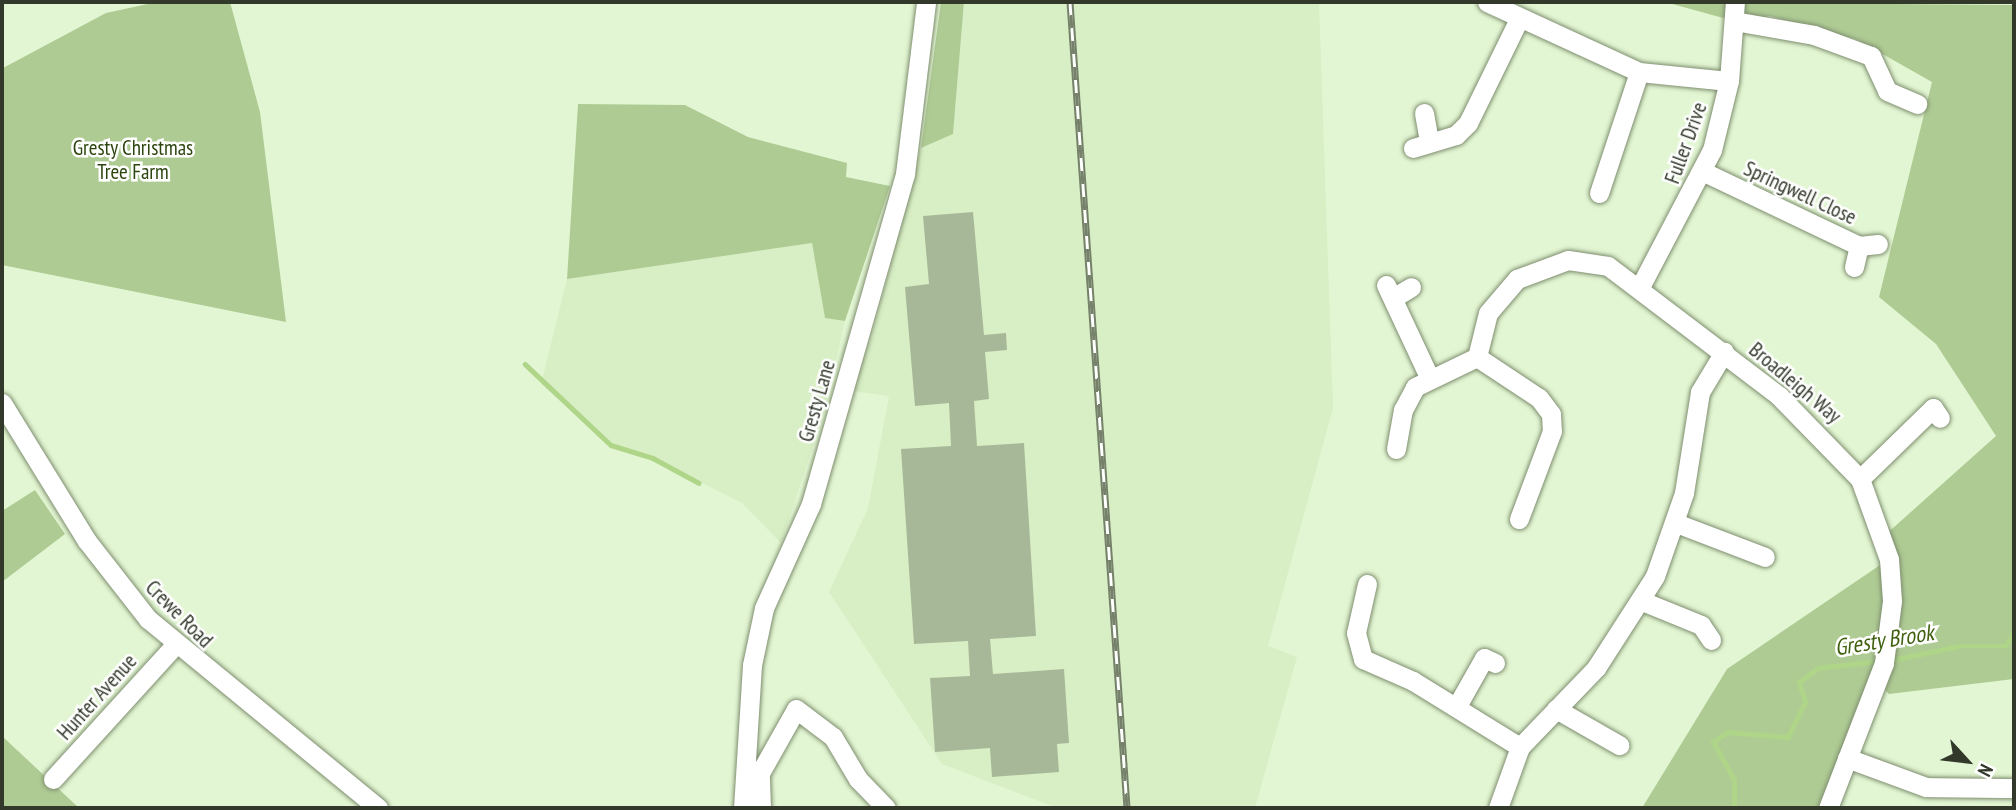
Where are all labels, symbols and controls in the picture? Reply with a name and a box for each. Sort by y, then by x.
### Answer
street label: Fuller Drive [1660,99,1712,187]
park label: Gresty Christmas Tree Farm [72,135,194,185]
street label: Springwell Close [1740,156,1860,230]
street label: Broadleigh Way [1744,337,1846,429]
street label: Gresty Lane [793,357,841,445]
street label: Crewe Road [140,575,218,653]
water label: Gresty Brook [1832,619,1936,661]
street label: Hunter Avenue [52,649,142,745]
north arrow [1932,726,2002,796]
text: N [1973,761,1999,781]

